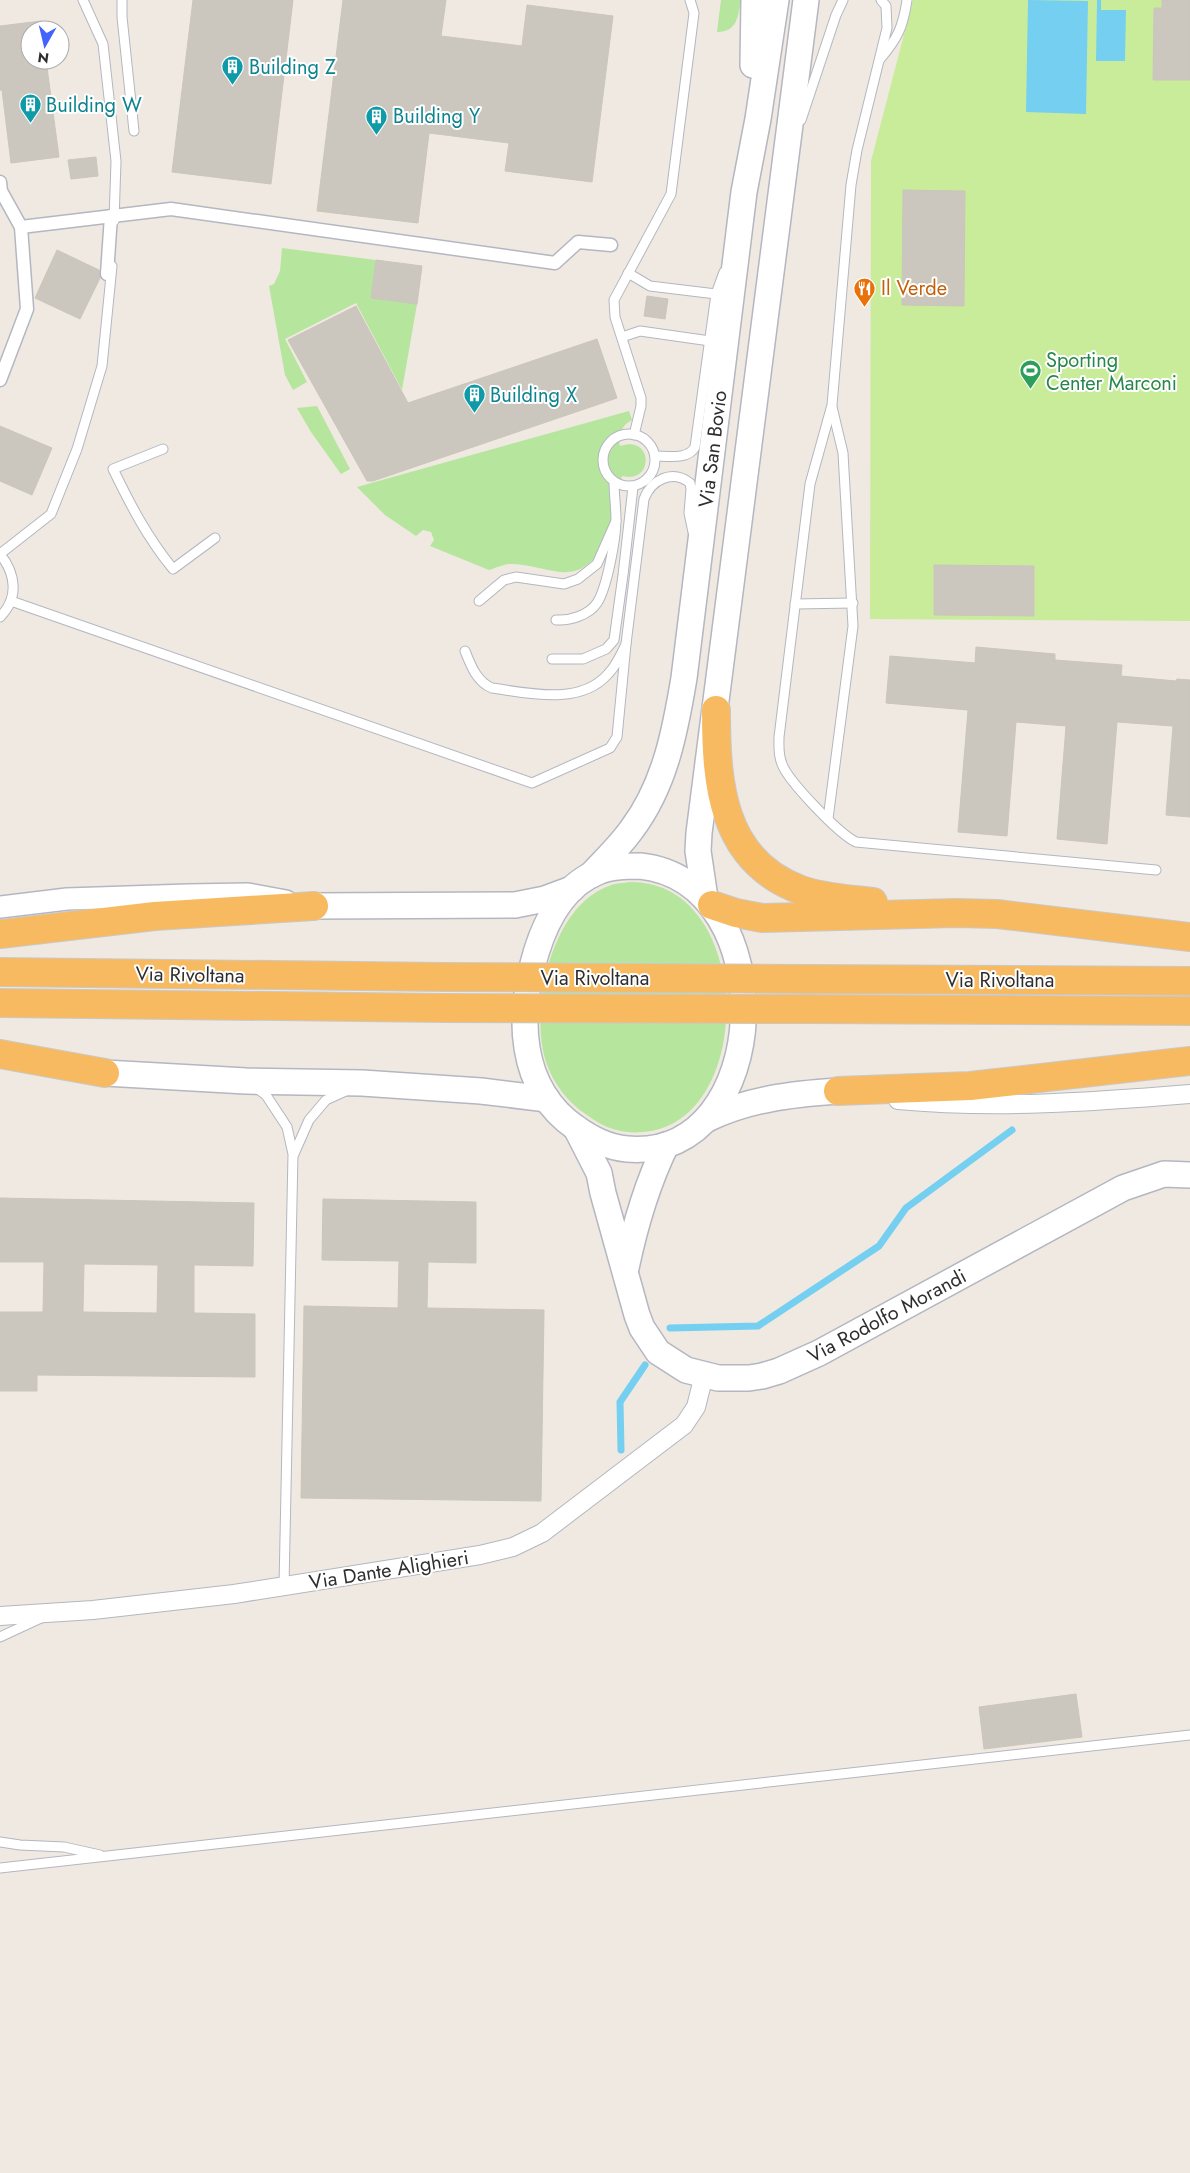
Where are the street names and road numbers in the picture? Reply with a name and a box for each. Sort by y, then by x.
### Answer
street label: Via San Bovio [691,389,735,509]
street label: Via Rivoltana [135,960,245,990]
street label: Via Rivoltana [541,964,649,993]
street label: Via Rivoltana [946,966,1054,995]
street label: Via Rodolfo Morandi [802,1262,972,1370]
street label: Via Dante Alighieri [307,1543,471,1597]

